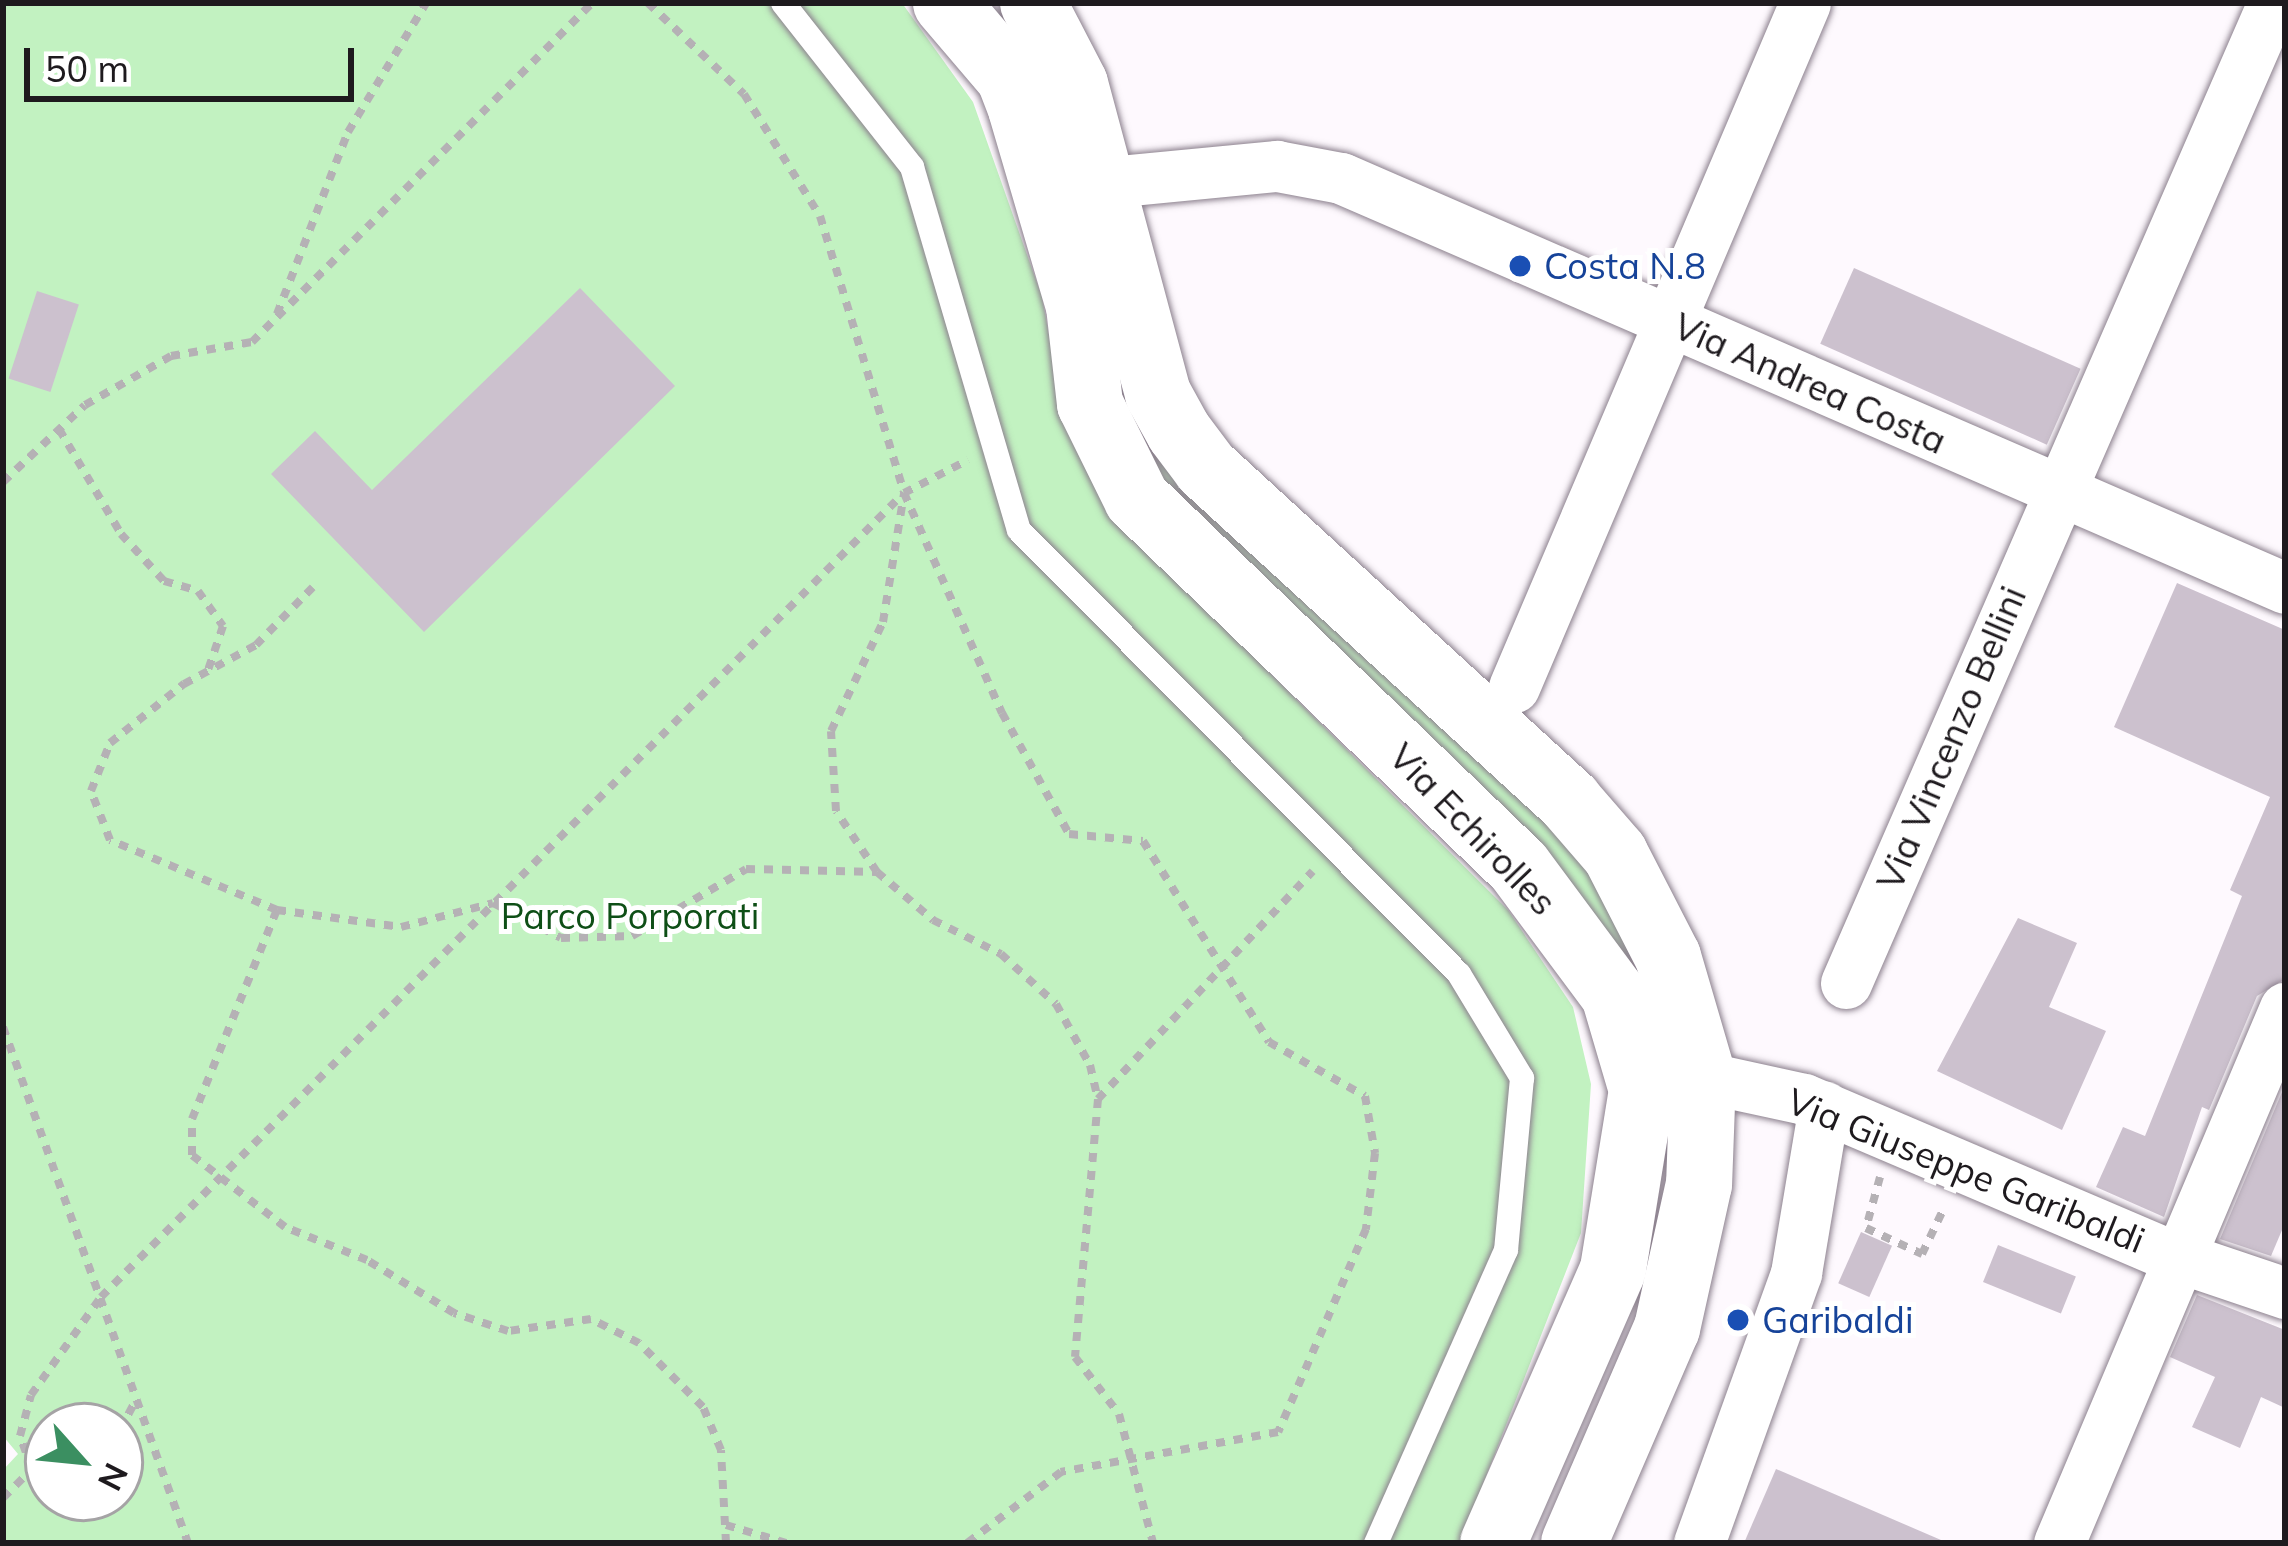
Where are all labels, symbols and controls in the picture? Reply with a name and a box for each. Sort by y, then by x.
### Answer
scale bar [30,24,360,98]
text: 50 m [45,46,129,91]
place label: Costa N.8 [1544,244,1706,288]
marker: Costa N.8 [1507,253,1533,279]
street label: Via Andrea Costa [1667,304,1953,462]
street label: Via Vincenzo Bellini [1868,580,2034,896]
street label: Via Echirolles [1381,734,1565,924]
park label: Parco Porporati [501,894,759,938]
street label: Via Giuseppe Garibaldi [1781,1079,2151,1261]
place label: Garibaldi [1762,1298,1913,1342]
marker: Garibaldi [1725,1307,1751,1333]
north arrow [24,1402,144,1522]
text: N [90,1457,138,1498]

